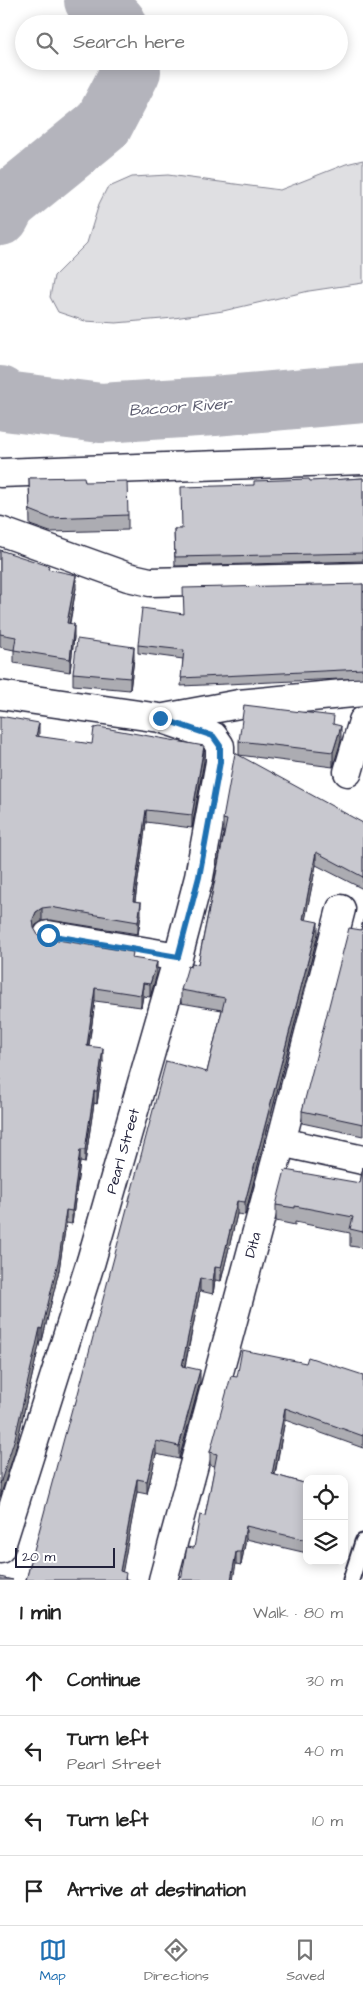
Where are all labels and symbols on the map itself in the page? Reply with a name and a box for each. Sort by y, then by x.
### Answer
water label: Bacoor River [128,392,234,422]
route end [149,707,172,730]
route start [37,924,60,947]
street label: Pearl Street [101,1106,145,1196]
street label: Dita [240,1230,267,1260]
scale bar [15,1545,115,1568]

